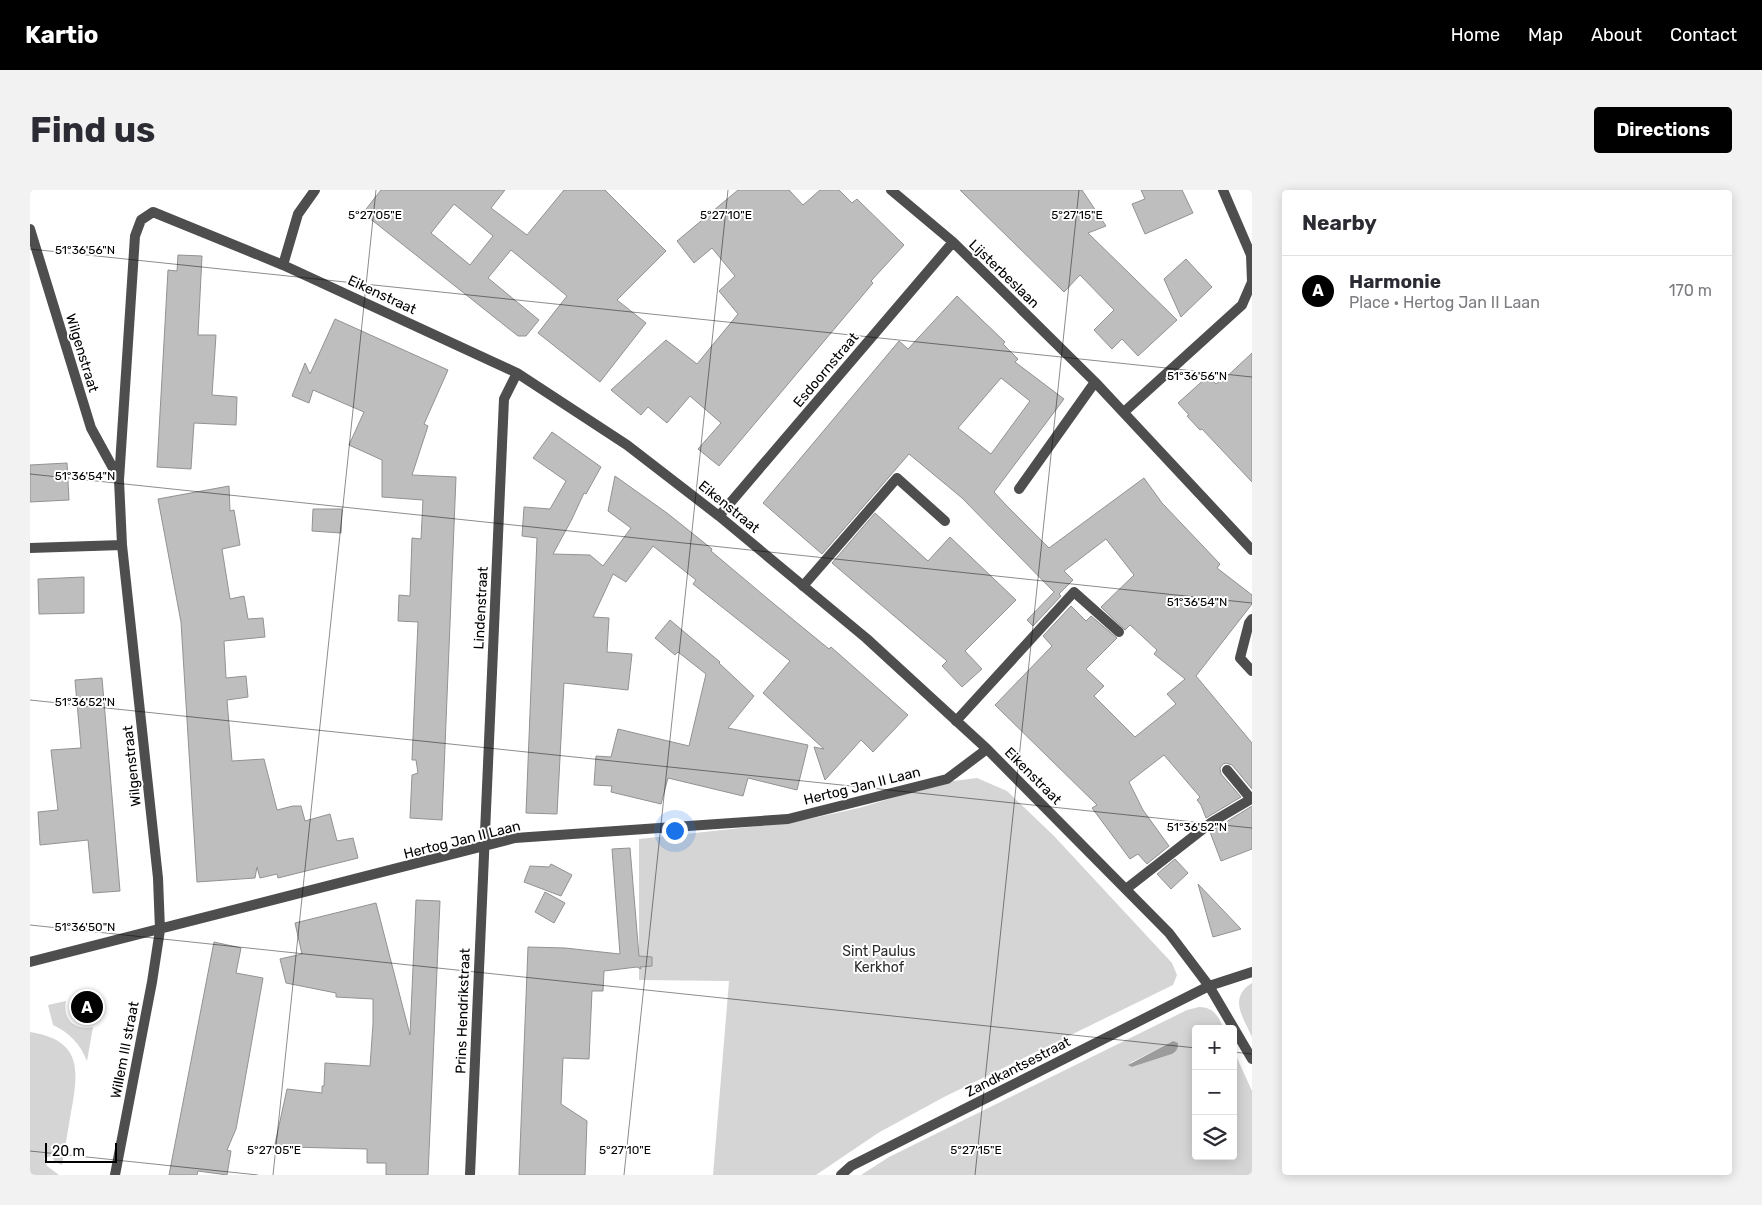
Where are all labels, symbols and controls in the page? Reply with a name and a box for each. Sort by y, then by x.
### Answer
text: Kartio [25,21,99,49]
text: Home [1451,24,1500,46]
text: Map [1528,24,1563,46]
text: About [1591,24,1642,46]
text: Contact [1670,24,1737,46]
button: Directions [1594,107,1732,153]
text: Find us [30,109,155,151]
text: 5°27'05"E [348,208,402,222]
text: 5°27'10"E [700,208,752,222]
text: 5°27'15"E [1051,208,1103,222]
text: Nearby [1302,210,1377,235]
street label: Lijsterbeslaan [965,236,1043,312]
text: 51°36'56"N [55,243,115,257]
text: Harmonie [1349,270,1441,293]
street label: Eikenstraat [345,272,419,319]
text: A [1312,281,1324,300]
text: 170 m [1669,281,1712,300]
text: Place · Hertog Jan II Laan [1349,293,1540,312]
street label: Wilgenstraat [62,312,102,395]
street label: Esdoornstraat [790,329,863,411]
text: 51°36'56"N [1167,369,1227,383]
text: 51°36'54"N [55,469,115,483]
street label: Eikenstraat [695,477,763,537]
street label: Lindenstraat [470,566,492,650]
text: 51°36'54"N [1167,595,1227,609]
text: 51°36'52"N [55,695,115,709]
street label: Wilgenstraat [119,724,145,807]
street label: Eikenstraat [1001,744,1065,808]
street label: Hertog Jan II Laan [802,763,922,809]
street label: Hertog Jan II Laan [402,817,522,863]
your location [662,818,688,844]
text: 51°36'52"N [1167,820,1227,834]
text: 51°36'50"N [55,920,115,934]
park label: Sint Paulus Kerkhof [842,943,916,976]
street label: Prins Hendrikstraat [452,947,474,1074]
pin: A [71,988,103,1026]
street label: Willem III straat [107,999,143,1100]
map controls [1192,1025,1237,1160]
button: + [1192,1025,1237,1070]
street label: Zandkantsestraat [963,1033,1074,1101]
button: − [1192,1070,1237,1115]
button: layers [1192,1115,1237,1160]
scale bar [45,1140,118,1163]
text: 20 m [52,1143,85,1160]
text: 5°27'05"E [247,1143,301,1157]
text: 5°27'10"E [599,1143,651,1157]
text: 5°27'15"E [950,1143,1002,1157]

